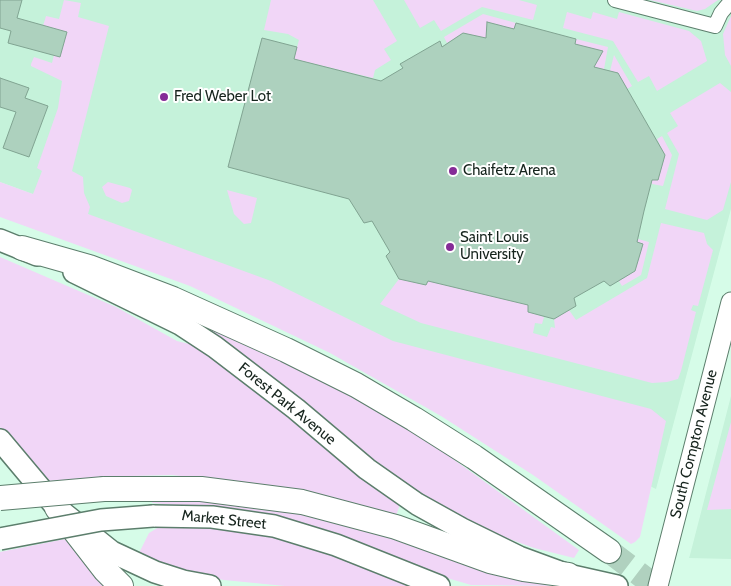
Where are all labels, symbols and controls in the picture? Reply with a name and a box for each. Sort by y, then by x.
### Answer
place label: Fred Weber Lot [174,88,271,106]
marker: Fred Weber Lot [158,91,170,103]
place label: Chaifetz Arena [463,162,556,180]
marker: Chaifetz Arena [447,165,459,177]
place label: Saint Louis University [460,229,529,264]
marker: Saint Louis University [444,241,456,253]
street label: Forest Park Avenue [235,359,339,449]
street label: South Compton Avenue [667,368,721,520]
street label: Market Street [181,507,267,533]

